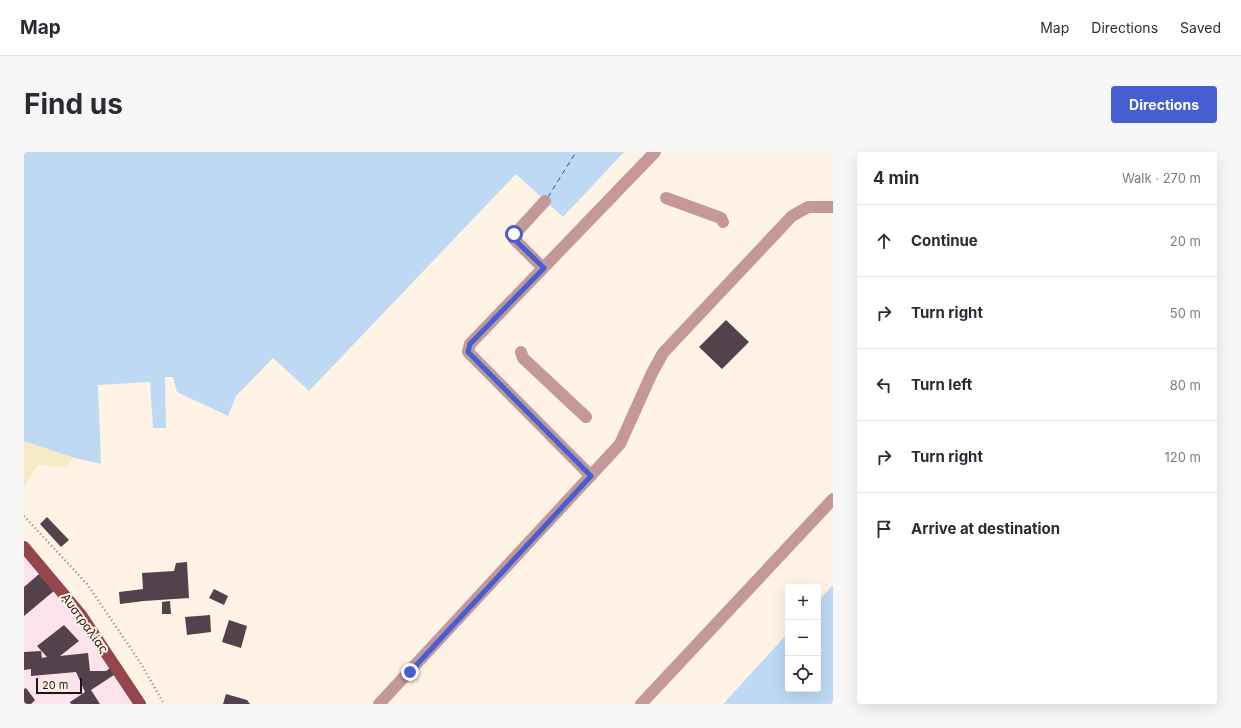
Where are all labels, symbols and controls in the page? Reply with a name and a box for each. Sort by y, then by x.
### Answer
text: Map [20,16,61,39]
text: Map [1040,19,1069,36]
text: Directions [1091,19,1158,36]
text: Saved [1180,19,1221,36]
button: Directions [1111,86,1217,123]
text: Find us [24,87,123,121]
text: 4 min [873,168,919,188]
text: Walk · 270 m [1122,170,1201,186]
route start [505,225,523,243]
icon: ahead [873,230,895,252]
text: Continue [911,231,978,250]
text: 20 m [1170,233,1201,249]
icon: right [873,302,895,324]
text: Turn right [911,303,983,322]
text: 50 m [1170,305,1201,321]
icon: left [873,374,895,396]
text: Turn left [911,375,972,394]
text: 80 m [1170,377,1201,393]
icon: right [873,446,895,468]
text: Turn right [911,447,983,466]
text: 120 m [1165,449,1201,465]
icon: arrive [873,518,895,540]
text: Arrive at destination [911,519,1060,538]
map controls [785,584,821,692]
button: + [785,584,821,620]
street label: Αυστραλίας [58,590,112,656]
button: − [785,620,821,656]
button: locate [785,656,821,692]
route end [401,663,419,681]
scale bar [36,676,82,695]
text: 20 m [42,678,68,692]

